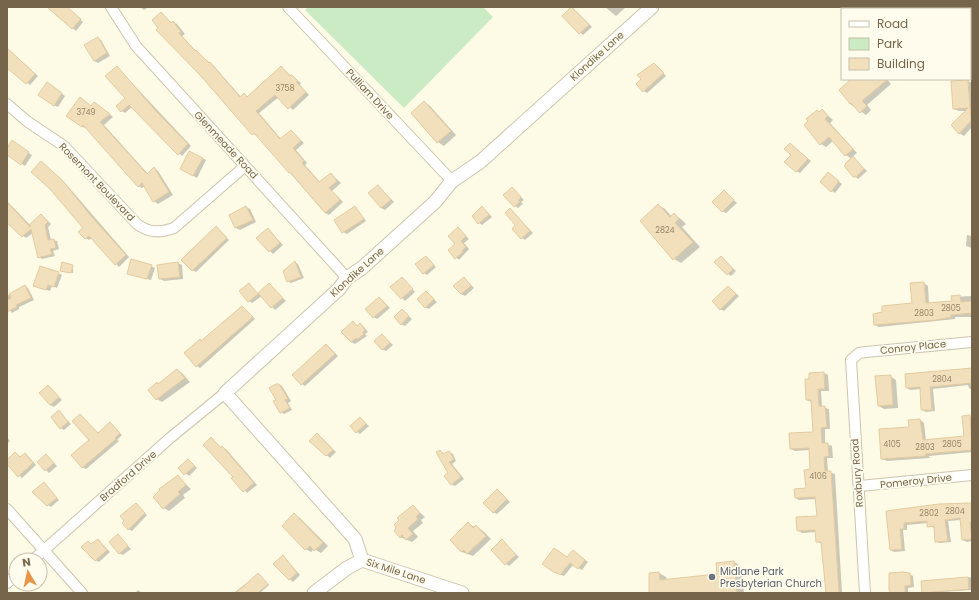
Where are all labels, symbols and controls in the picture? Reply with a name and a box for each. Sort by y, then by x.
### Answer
legend [841,8,971,80]
text: Road [877,15,908,32]
street label: Klondike Lane [567,28,627,84]
text: Park [877,35,904,52]
text: Building [877,55,925,72]
street label: Pulliam Drive [343,65,397,123]
house number: 3758 [275,83,295,94]
house number: 3749 [76,107,96,118]
street label: Glenmeade Road [191,108,261,182]
street label: Rosemont Boulevard [56,139,138,225]
house number: 2824 [655,225,675,236]
street label: Klondike Lane [327,244,387,300]
house number: 2805 [941,303,961,314]
house number: 2803 [914,308,934,319]
street label: Conroy Place [879,336,947,358]
house number: 2804 [932,374,952,385]
street label: Roxbury Road [847,438,867,508]
house number: 4105 [883,439,901,450]
house number: 2805 [942,439,962,450]
house number: 2803 [915,442,935,453]
street label: Bradford Drive [96,447,160,505]
street label: Pomeroy Drive [879,470,953,492]
house number: 4106 [809,471,827,482]
house number: 2804 [945,506,965,517]
house number: 2802 [919,508,939,519]
north arrow [8,552,48,592]
text: N [21,554,32,571]
street label: Six Mile Lane [364,554,428,588]
place label: Midlane Park Presbyterian Church [720,564,822,591]
marker: Midlane Park Presbyterian Church [707,572,717,582]

